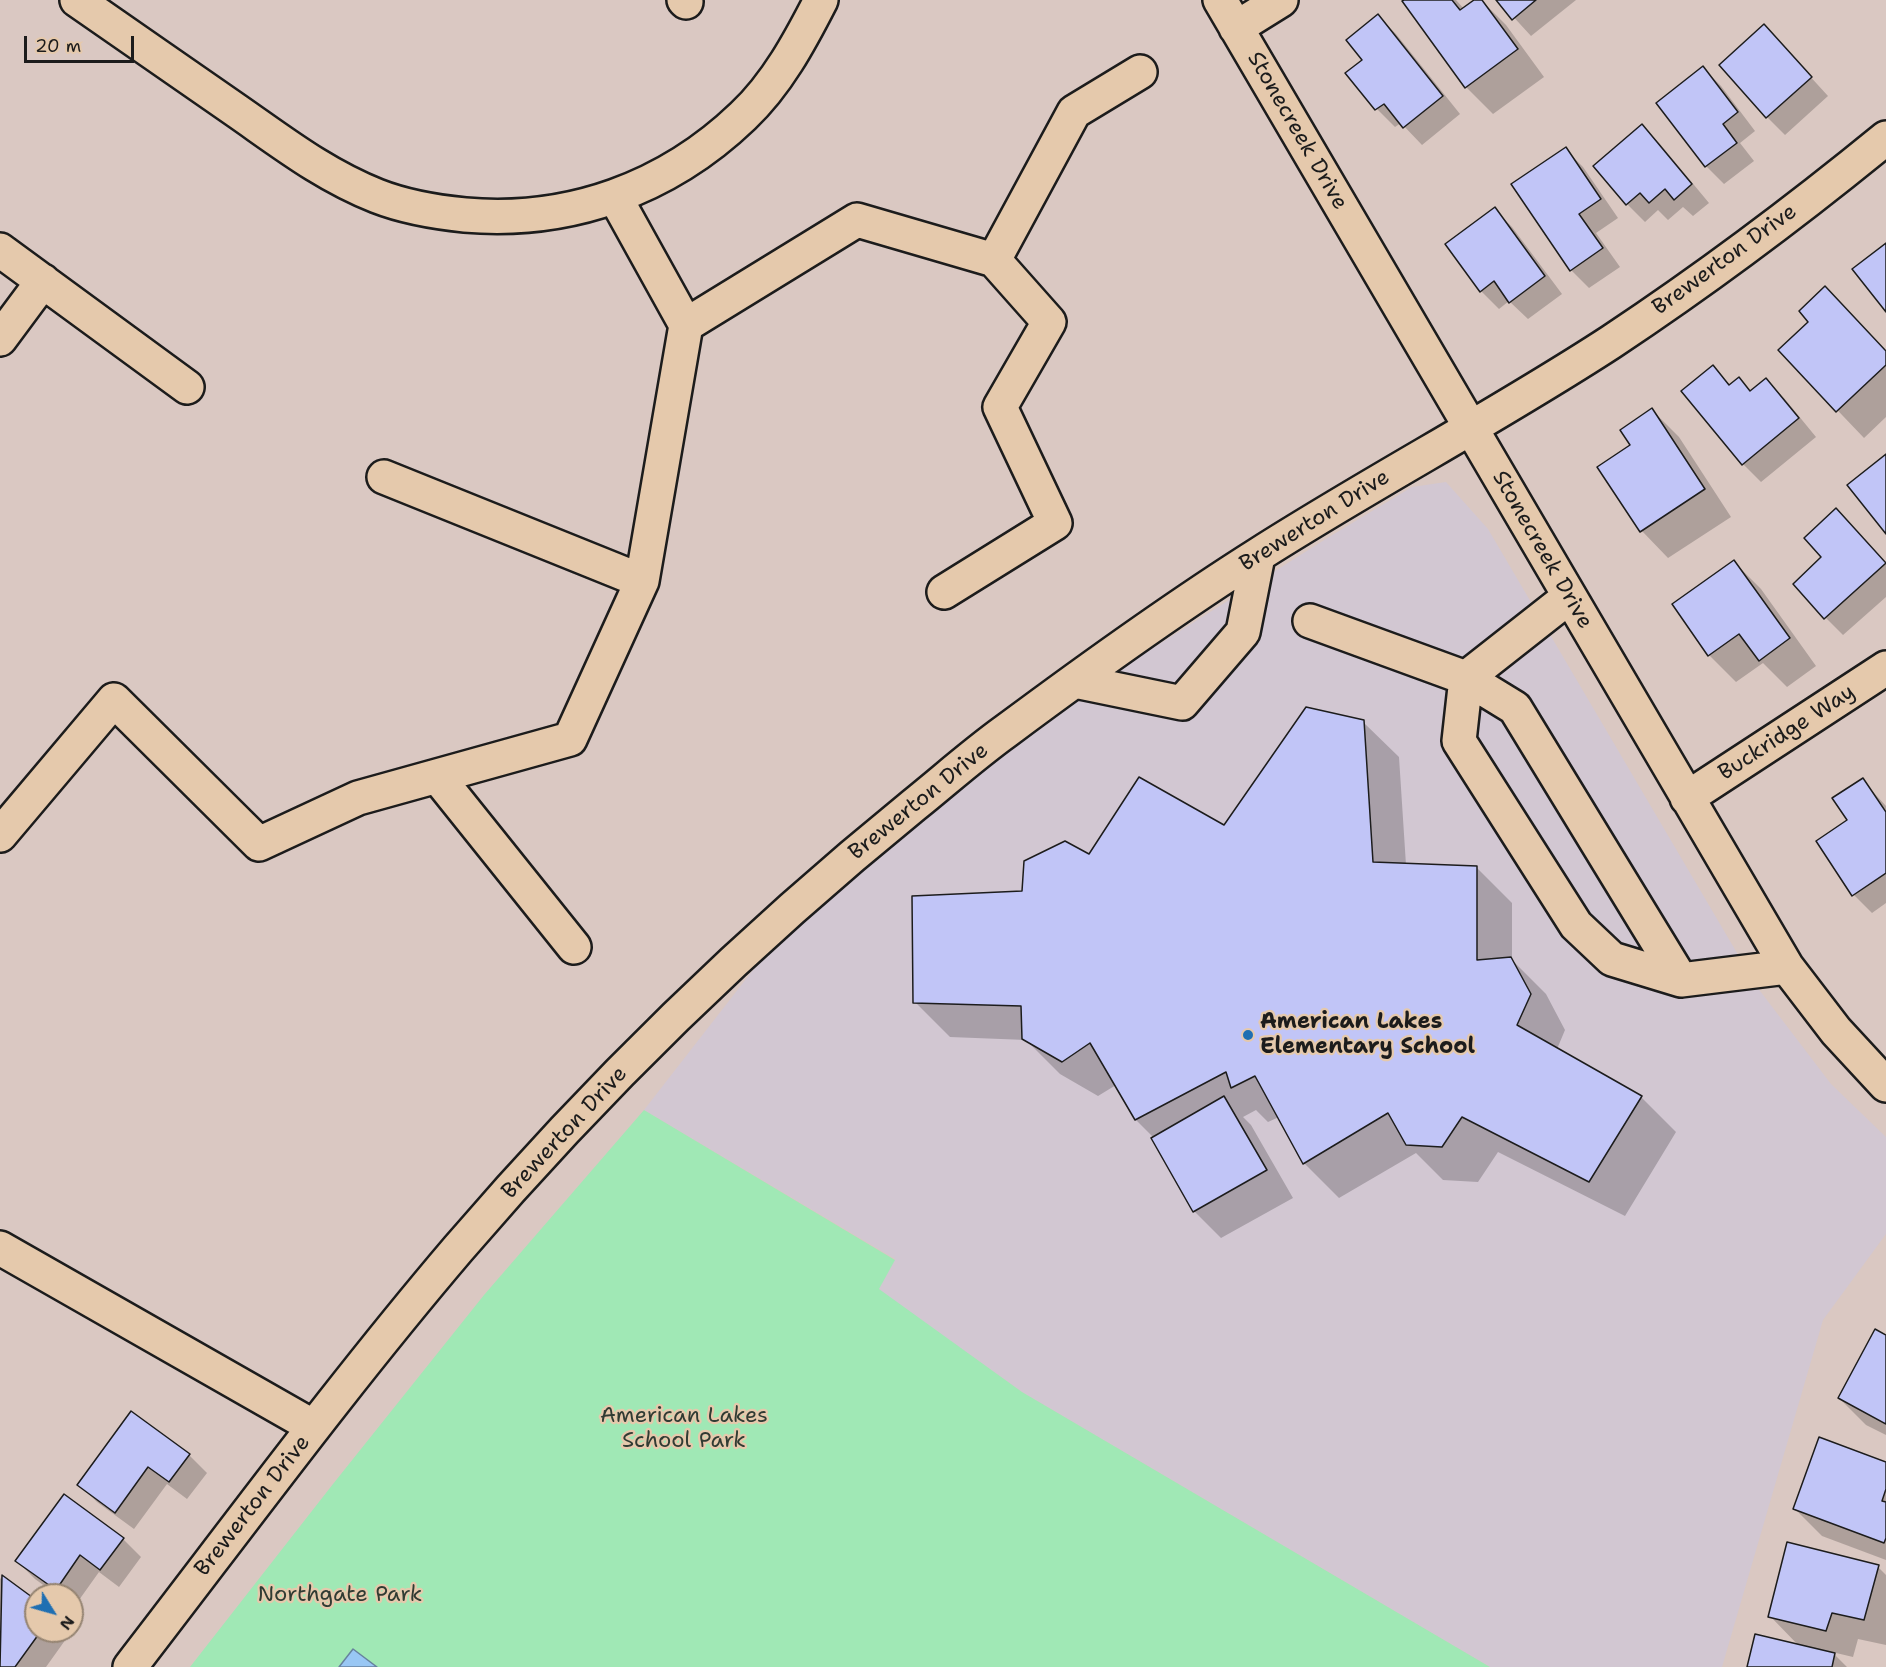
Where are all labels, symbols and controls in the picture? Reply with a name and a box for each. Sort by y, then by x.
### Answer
scale bar [27,24,136,62]
text: 20 m [35,34,81,58]
street label: Stonecreek Drive [1241,47,1353,215]
street label: Brewerton Drive [1648,199,1802,321]
street label: Brewerton Drive [1235,464,1395,578]
street label: Stonecreek Drive [1486,466,1598,634]
street label: Buckridge Way [1714,679,1860,787]
street label: Brewerton Drive [844,738,994,866]
place label: American Lakes Elementary School [1260,1009,1475,1060]
marker: American Lakes Elementary School [1241,1028,1255,1042]
street label: Brewerton Drive [497,1061,633,1205]
park label: American Lakes School Park [600,1403,768,1454]
street label: Brewerton Drive [190,1430,316,1582]
park label: Northgate Park [258,1582,422,1608]
north arrow [24,1583,84,1643]
text: N [55,1612,79,1634]

